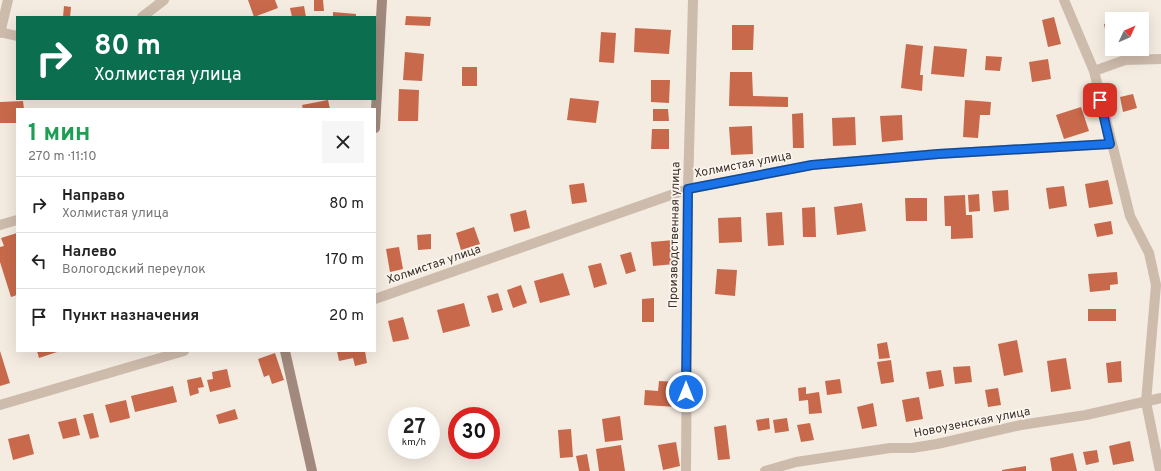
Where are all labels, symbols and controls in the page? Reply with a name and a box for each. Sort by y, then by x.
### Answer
north arrow [1105,12,1149,56]
map controls [1105,12,1149,56]
text: 80 m [94,29,161,65]
icon: right [28,32,80,84]
text: Холмистая улица [94,64,242,87]
pin [1083,83,1117,117]
icon: arrive [1089,89,1111,111]
text: 1 мин [28,119,90,149]
button: close [322,121,364,163]
street label: Холмистая улица [693,148,793,182]
text: 270 m · 11:10 [28,149,97,165]
street label: Производственная улица [666,162,684,308]
text: Направо [62,187,125,206]
icon: right [28,194,50,216]
text: 80 m [329,195,364,214]
text: Холмистая улица [62,206,169,222]
street label: Холмистая улица [385,241,483,289]
text: Налево [62,243,117,262]
icon: left [28,250,50,272]
text: 170 m [325,251,364,270]
text: Вологодский переулок [62,262,206,278]
icon: arrive [28,306,50,328]
text: Пункт назначения [62,307,199,326]
text: 20 m [329,307,364,326]
position arrow [665,371,707,413]
street label: Новоузенская улица [912,404,1032,442]
speed limit sign: 30 [448,407,500,459]
text: 27 [403,415,425,441]
text: km/h [402,436,426,449]

